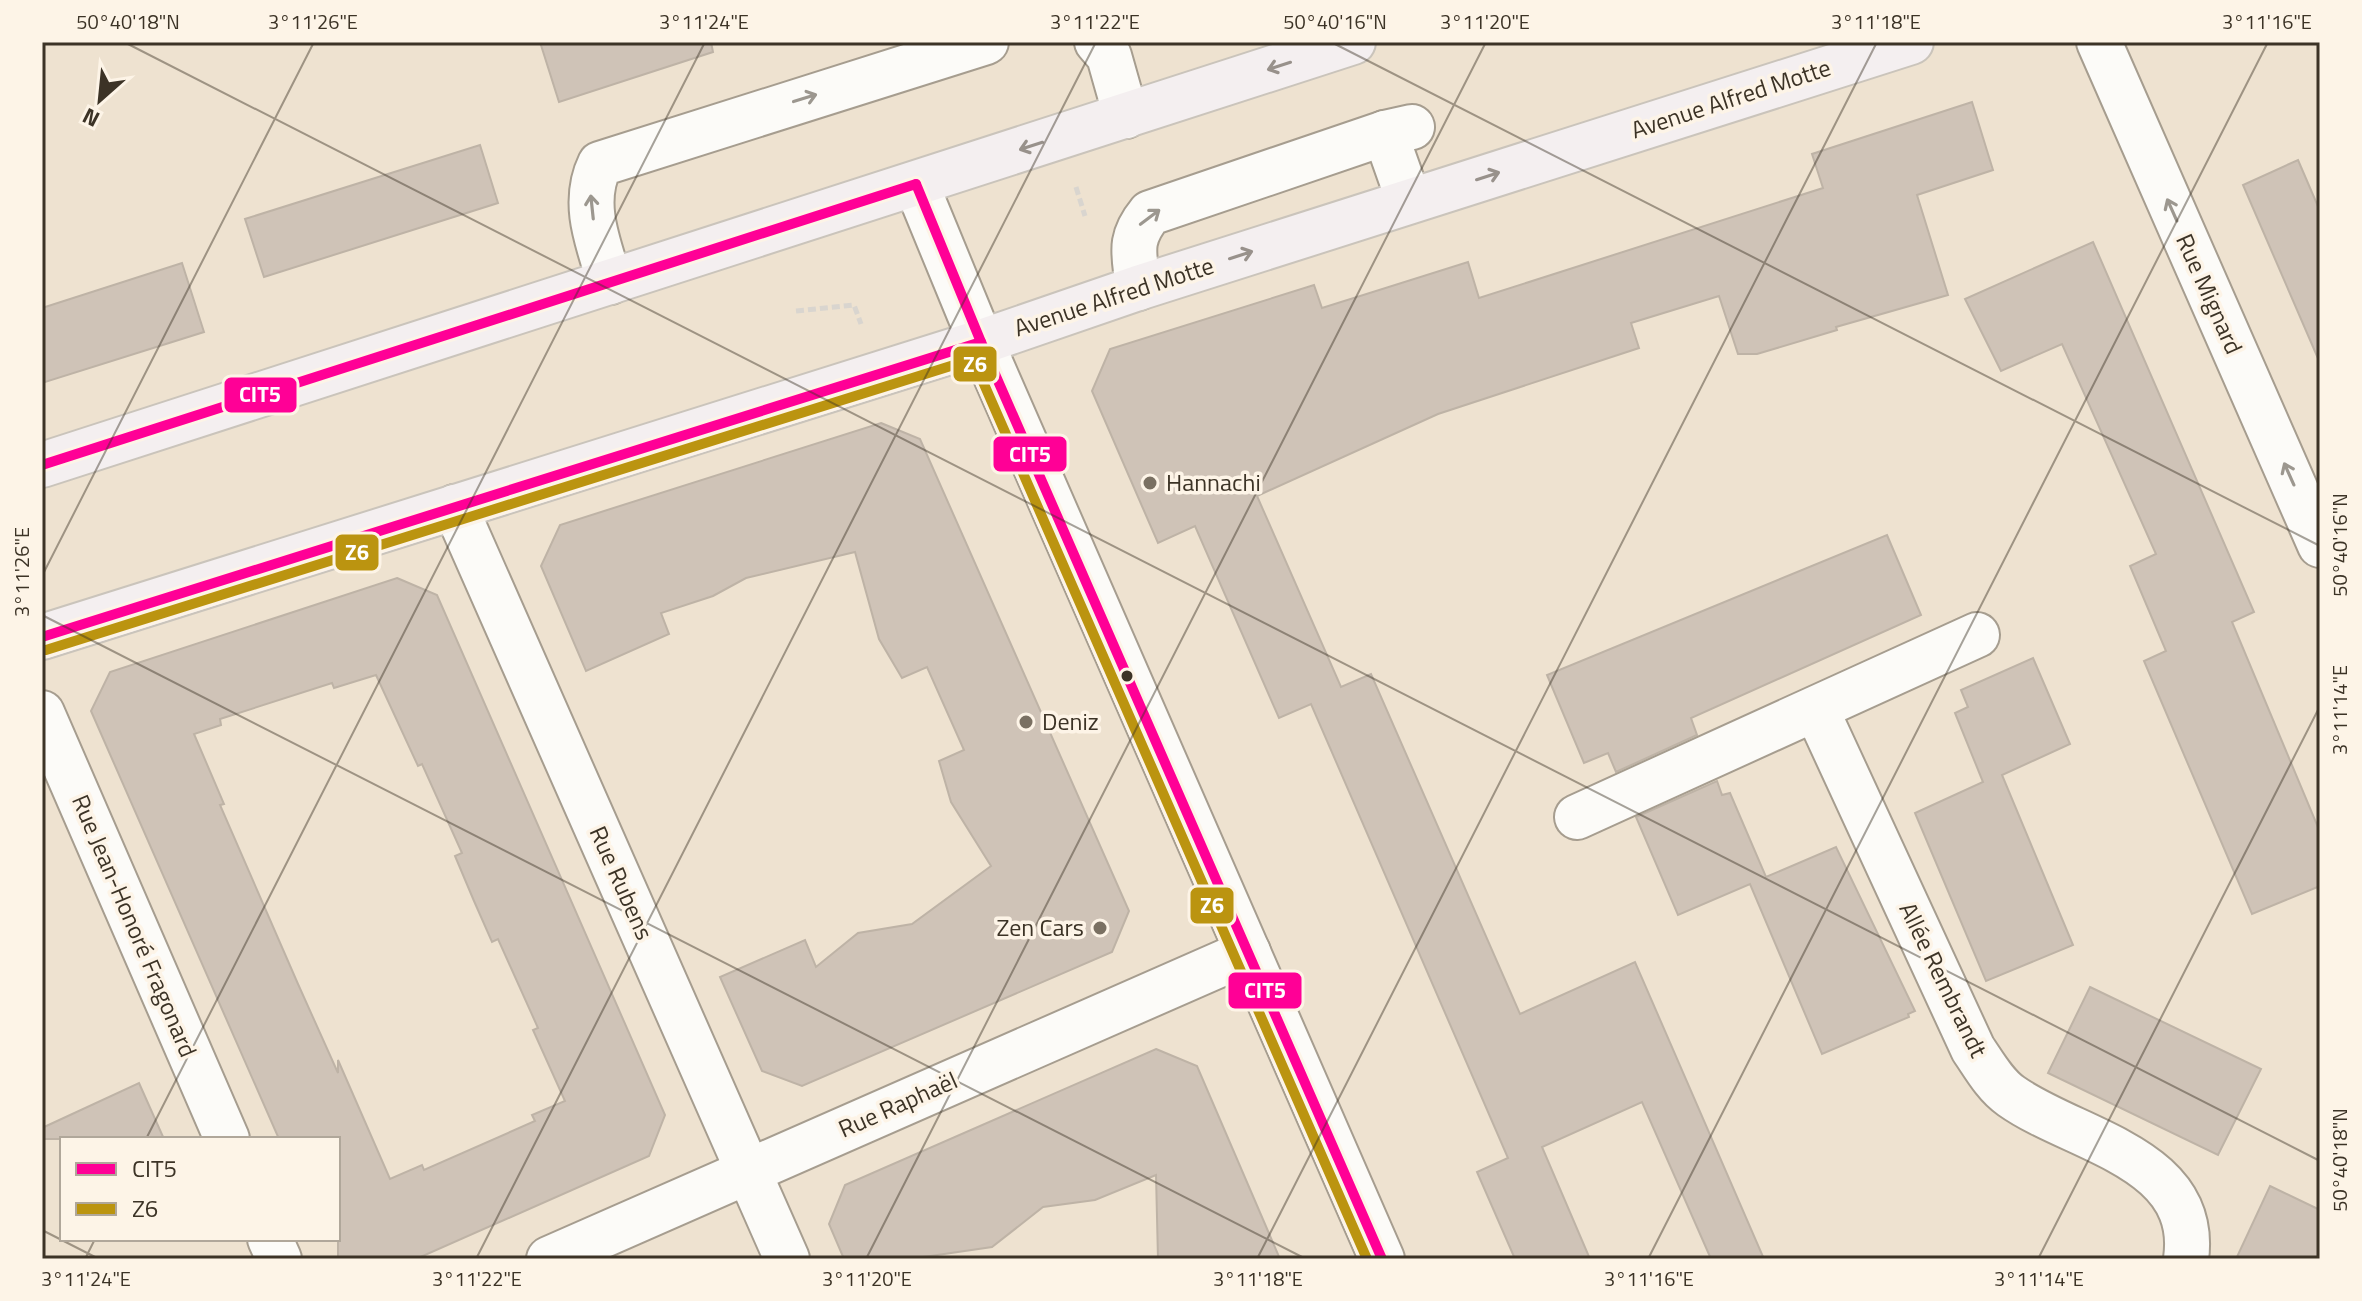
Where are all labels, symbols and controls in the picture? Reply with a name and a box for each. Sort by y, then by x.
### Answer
text: 50°40'18"N [76,6,180,37]
text: 3°11'26"E [268,6,358,37]
text: 3°11'24"E [659,6,749,37]
text: 3°11'22"E [1050,6,1140,37]
text: 50°40'16"N [1283,6,1387,37]
text: 3°11'20"E [1440,6,1530,37]
text: 3°11'18"E [1831,6,1921,37]
text: 3°11'16"E [2222,6,2312,37]
street label: Avenue Alfred Motte [1626,49,1835,147]
one-way arrow [1266,59,1292,74]
north arrow [60,60,140,140]
one-way arrow [792,90,818,105]
text: N [76,99,105,136]
one-way arrow [1019,139,1045,154]
one-way arrow [1476,168,1501,183]
one-way arrow [584,194,599,221]
one-way arrow [2164,199,2179,223]
one-way arrow [1140,209,1161,227]
street label: Rue Mignard [2167,228,2252,359]
street label: Avenue Alfred Motte [1009,247,1218,345]
one-way arrow [1228,247,1253,262]
line badge: Z6 [952,345,998,383]
text: Z6 [963,347,987,381]
line badge: CIT5 [223,376,298,414]
text: CIT5 [239,377,281,411]
line badge: CIT5 [992,435,1068,473]
text: CIT5 [1009,437,1051,471]
one-way arrow [2280,462,2295,487]
place label: Hannachi [1166,464,1261,500]
marker: Hannachi [1141,474,1159,492]
text: 50°40'16"N [2324,493,2355,597]
text: 3°11'26"E [6,527,37,617]
line badge: Z6 [334,533,380,572]
text: Z6 [345,535,369,569]
text: 3°11'14"E [2324,665,2355,755]
unlabelled marker [1119,668,1135,684]
place label: Deniz [1042,703,1099,739]
marker: Deniz [1017,713,1035,731]
street label: Rue Jean-Honoré Fragonard [63,789,207,1062]
street label: Rue Rubens [581,820,663,945]
line badge: Z6 [1189,886,1235,925]
text: Z6 [1200,888,1224,922]
street label: Allée Rembrandt [1891,896,1997,1064]
place label: Zen Cars [997,909,1084,945]
marker: Zen Cars [1091,919,1109,937]
line badge: CIT5 [1227,971,1303,1010]
text: CIT5 [1244,973,1286,1007]
street label: Rue Raphaël [832,1062,963,1146]
text: 50°40'18"N [2324,1108,2355,1212]
legend [60,1137,340,1241]
text: CIT5 [132,1150,177,1186]
text: Z6 [132,1190,158,1226]
text: 3°11'24"E [41,1263,131,1294]
text: 3°11'22"E [432,1263,522,1294]
text: 3°11'20"E [822,1263,912,1294]
text: 3°11'18"E [1213,1263,1303,1294]
text: 3°11'16"E [1604,1263,1694,1294]
text: 3°11'14"E [1994,1263,2084,1294]

